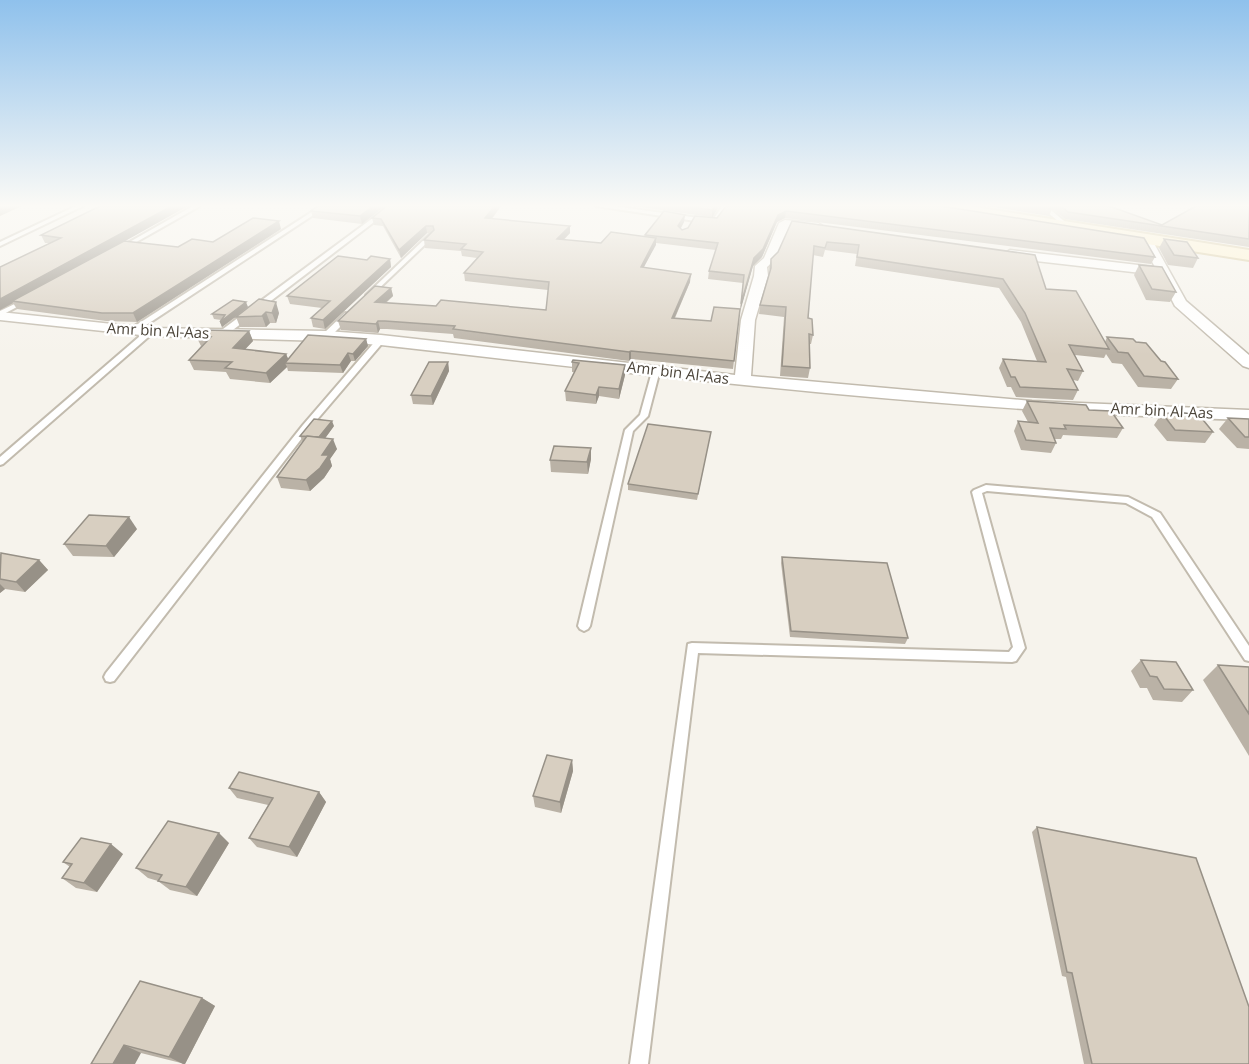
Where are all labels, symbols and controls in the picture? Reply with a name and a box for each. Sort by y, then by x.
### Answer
street label: Amr bin Al-Aas [106,317,210,343]
street label: Amr bin Al-Aas [626,356,730,388]
street label: Amr bin Al-Aas [1110,397,1214,423]

